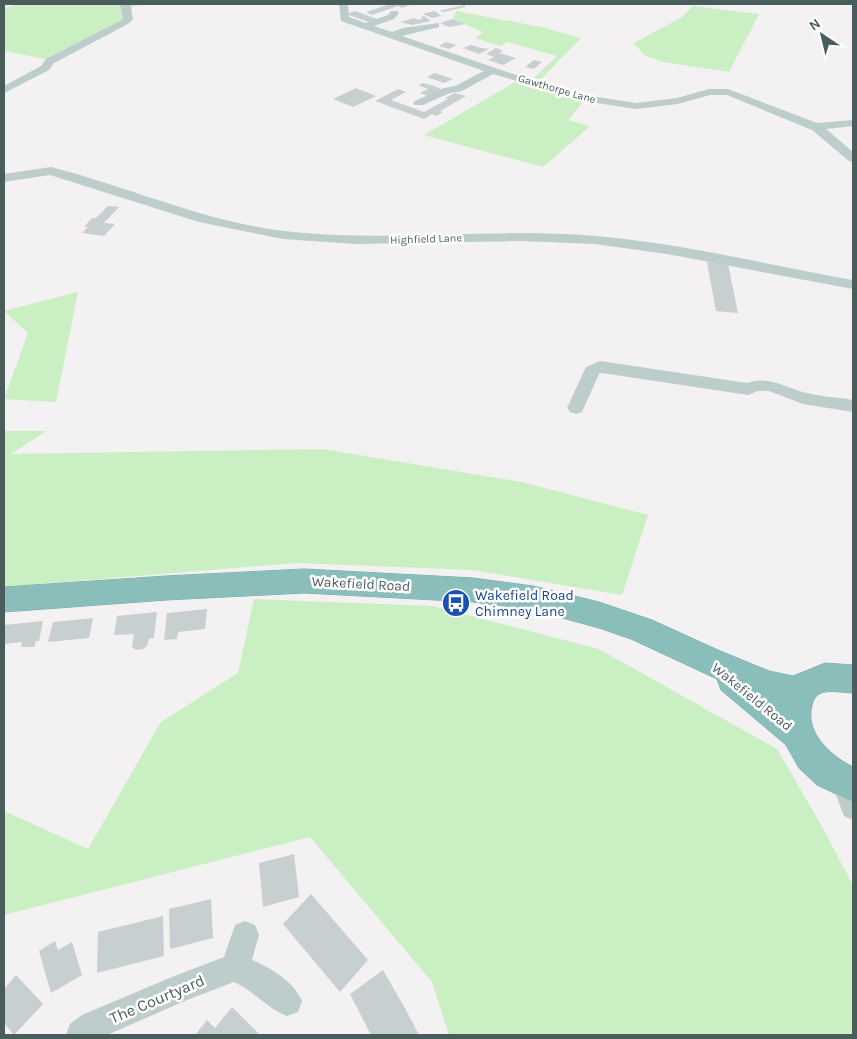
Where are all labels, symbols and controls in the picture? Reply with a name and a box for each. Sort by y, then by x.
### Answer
north arrow [797,10,847,60]
text: N [806,15,824,35]
street label: Gawthorpe Lane [517,72,598,106]
street label: Highfield Lane [390,231,462,247]
street label: Wakefield Road [311,573,411,595]
place label: Wakefield Road Chimney Lane [475,587,574,620]
bus stop icon: Wakefield Road Chimney Lane [441,588,471,618]
street label: Wakefield Road [708,659,796,735]
street label: The Courtyard [107,970,207,1028]

